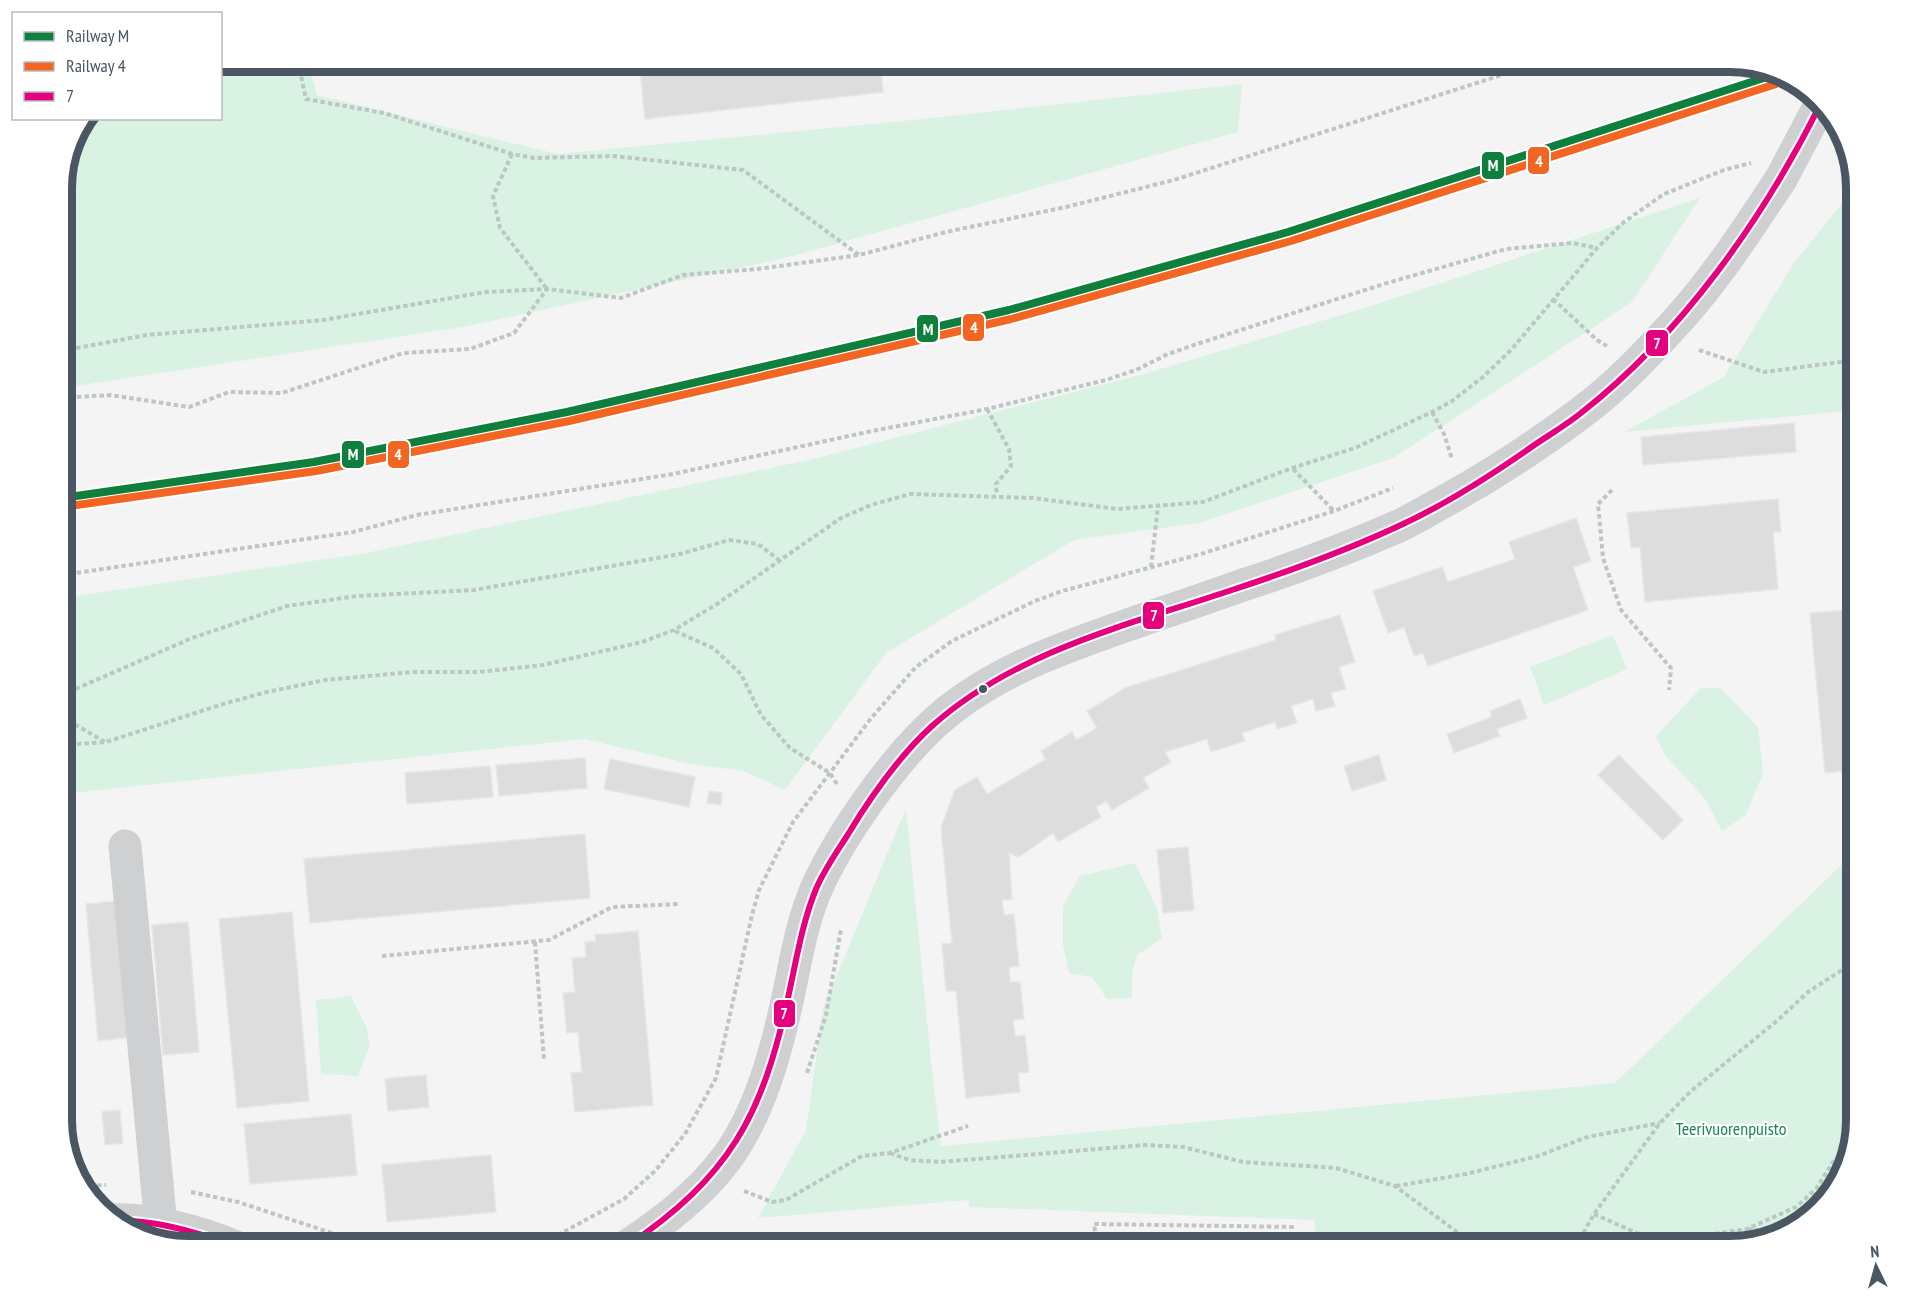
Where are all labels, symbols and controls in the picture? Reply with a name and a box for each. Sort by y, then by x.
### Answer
legend [12,12,222,120]
text: Railway M [66,24,129,47]
text: Railway 4 [66,54,126,77]
text: 7 [66,84,74,107]
line badge: 4 [1527,146,1550,175]
line badge: M [1481,151,1505,180]
text: 4 [1535,151,1543,171]
text: M [1488,155,1498,175]
line badge: 4 [962,313,985,342]
line badge: M [916,314,939,343]
text: 4 [970,317,978,337]
text: M [923,319,933,339]
line badge: 7 [1645,329,1669,357]
text: 7 [1653,333,1661,353]
line badge: M [341,440,365,469]
line badge: 4 [387,440,410,469]
text: M [348,444,358,464]
text: 4 [394,444,402,464]
line badge: 7 [1142,601,1165,630]
text: 7 [1150,605,1158,625]
unlabelled marker [977,683,989,695]
line badge: 7 [773,999,796,1028]
text: 7 [780,1003,788,1023]
park label: Teerivuorenpuisto [1676,1117,1787,1140]
north arrow [1846,1236,1906,1296]
text: N [1870,1241,1880,1261]

